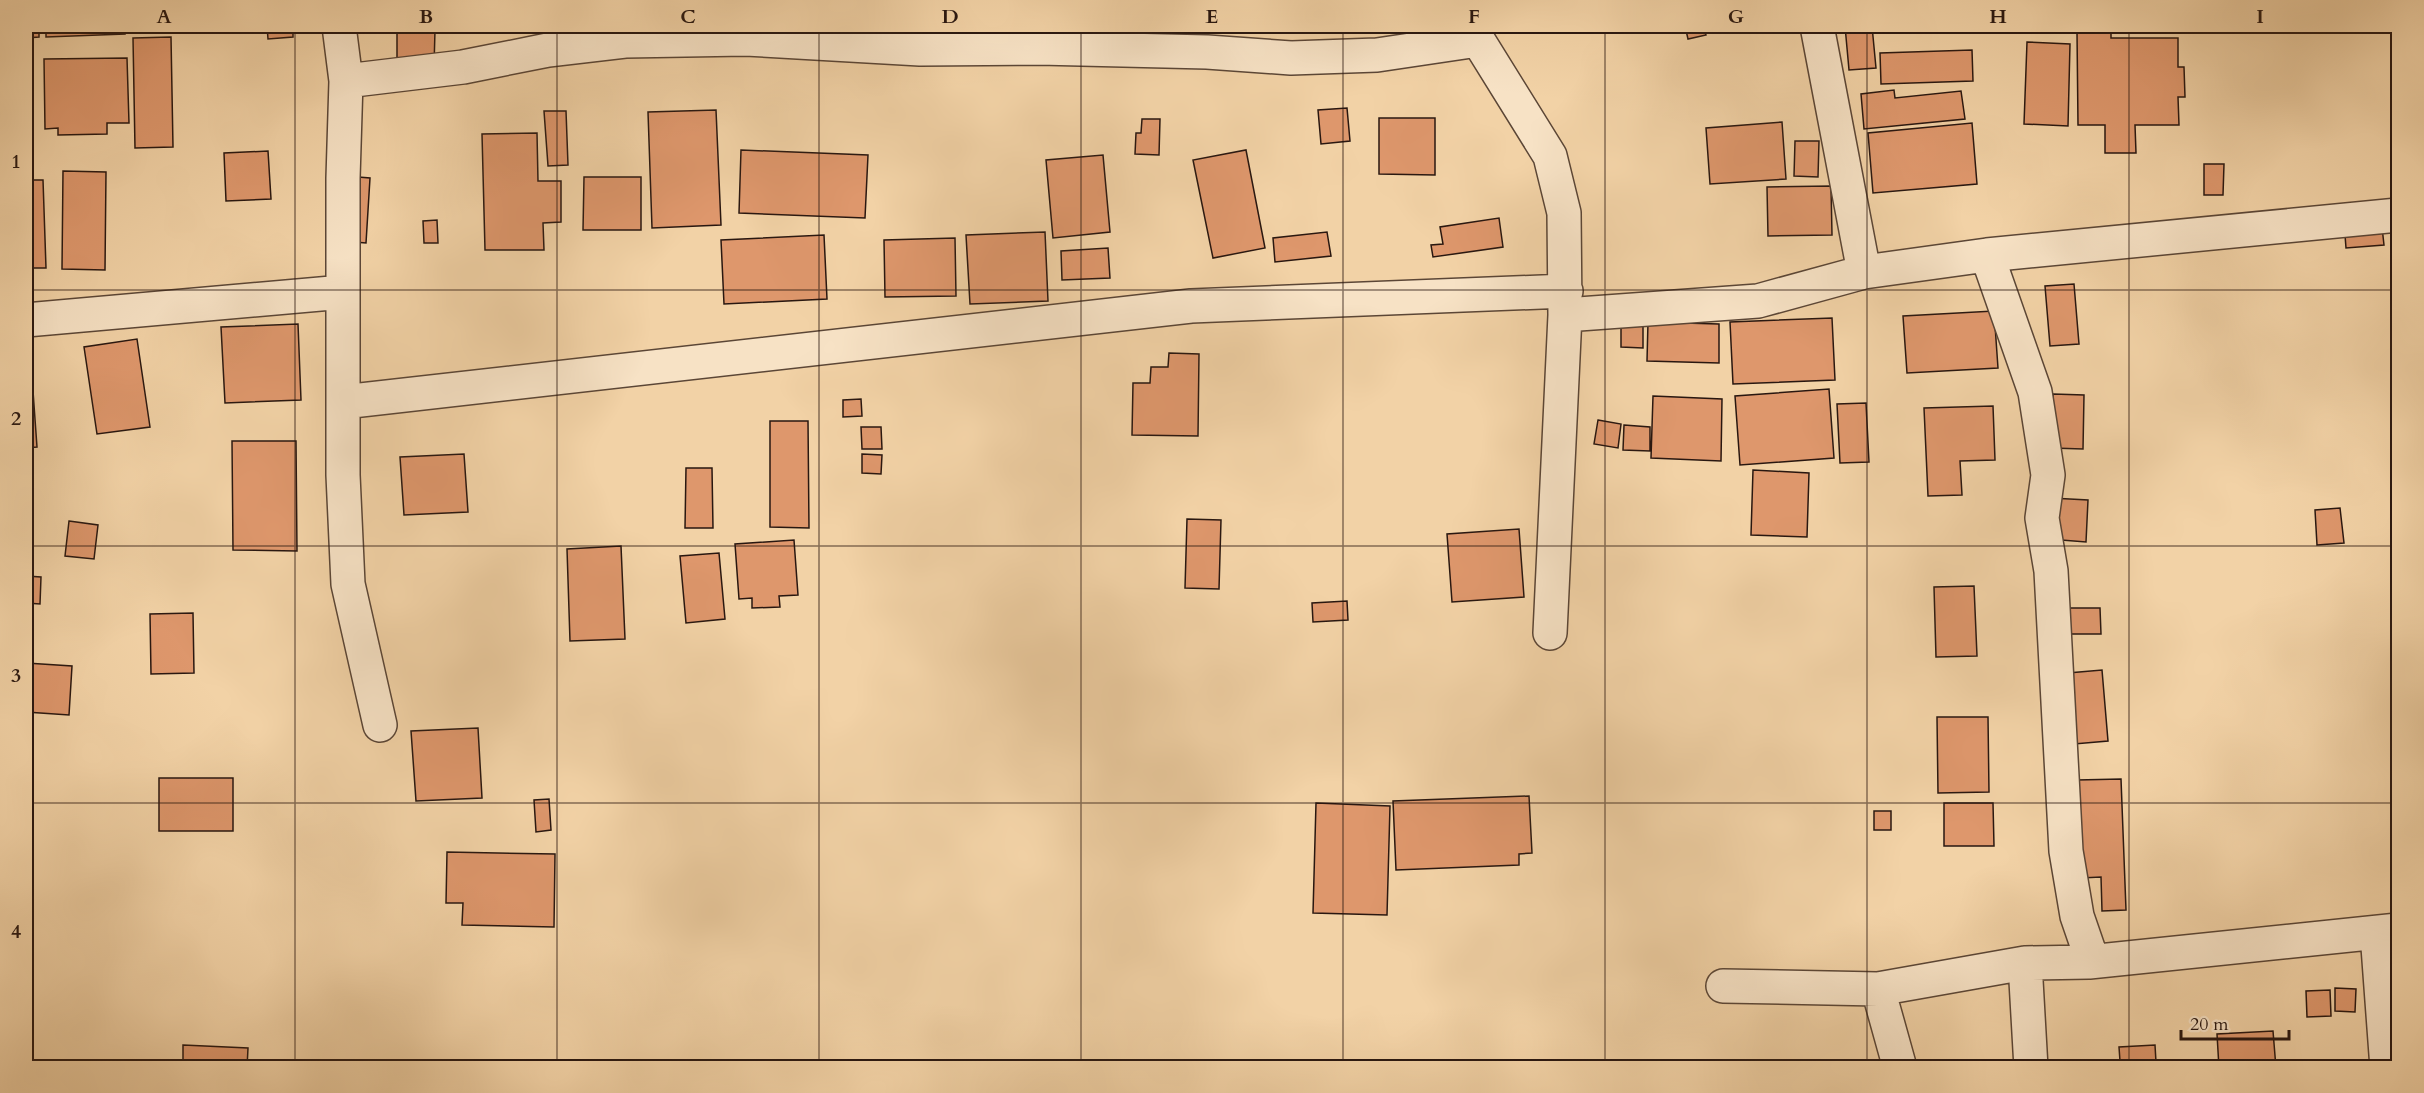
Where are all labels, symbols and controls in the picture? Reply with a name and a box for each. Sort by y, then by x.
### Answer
text: A [156,3,172,30]
text: B [419,3,433,30]
text: C [680,3,696,30]
text: D [941,3,959,30]
text: E [1206,3,1218,30]
text: F [1468,3,1480,30]
text: G [1728,3,1744,30]
text: H [1989,3,2007,30]
text: I [2256,3,2264,30]
text: 1 [11,148,21,175]
text: 2 [11,405,21,432]
text: 3 [11,662,21,689]
text: 4 [11,918,21,945]
scale bar [2181,1003,2289,1041]
text: 20 m [2190,1012,2229,1037]

